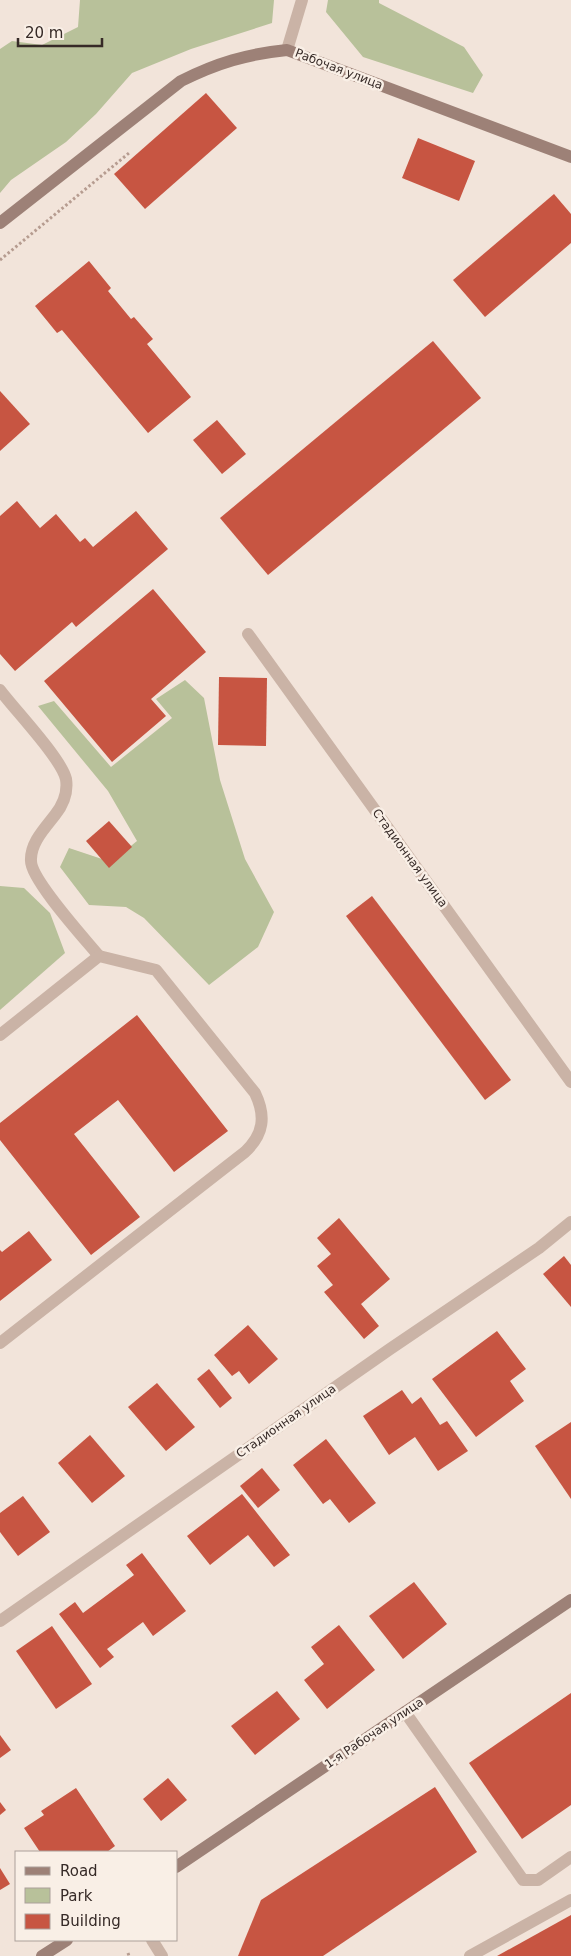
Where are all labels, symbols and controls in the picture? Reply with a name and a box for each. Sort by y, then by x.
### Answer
scale bar [18,15,101,47]
text: 20 m [25,24,63,42]
street label: Рабочая улица [293,46,385,92]
street label: Стадионная улица [370,806,450,910]
street label: Стадионная улица [234,1381,338,1461]
street label: 1-я Рабочая улица [322,1695,426,1771]
legend [15,1851,178,1941]
text: Road [60,1862,98,1880]
text: Park [60,1887,93,1905]
text: Building [60,1912,121,1930]

